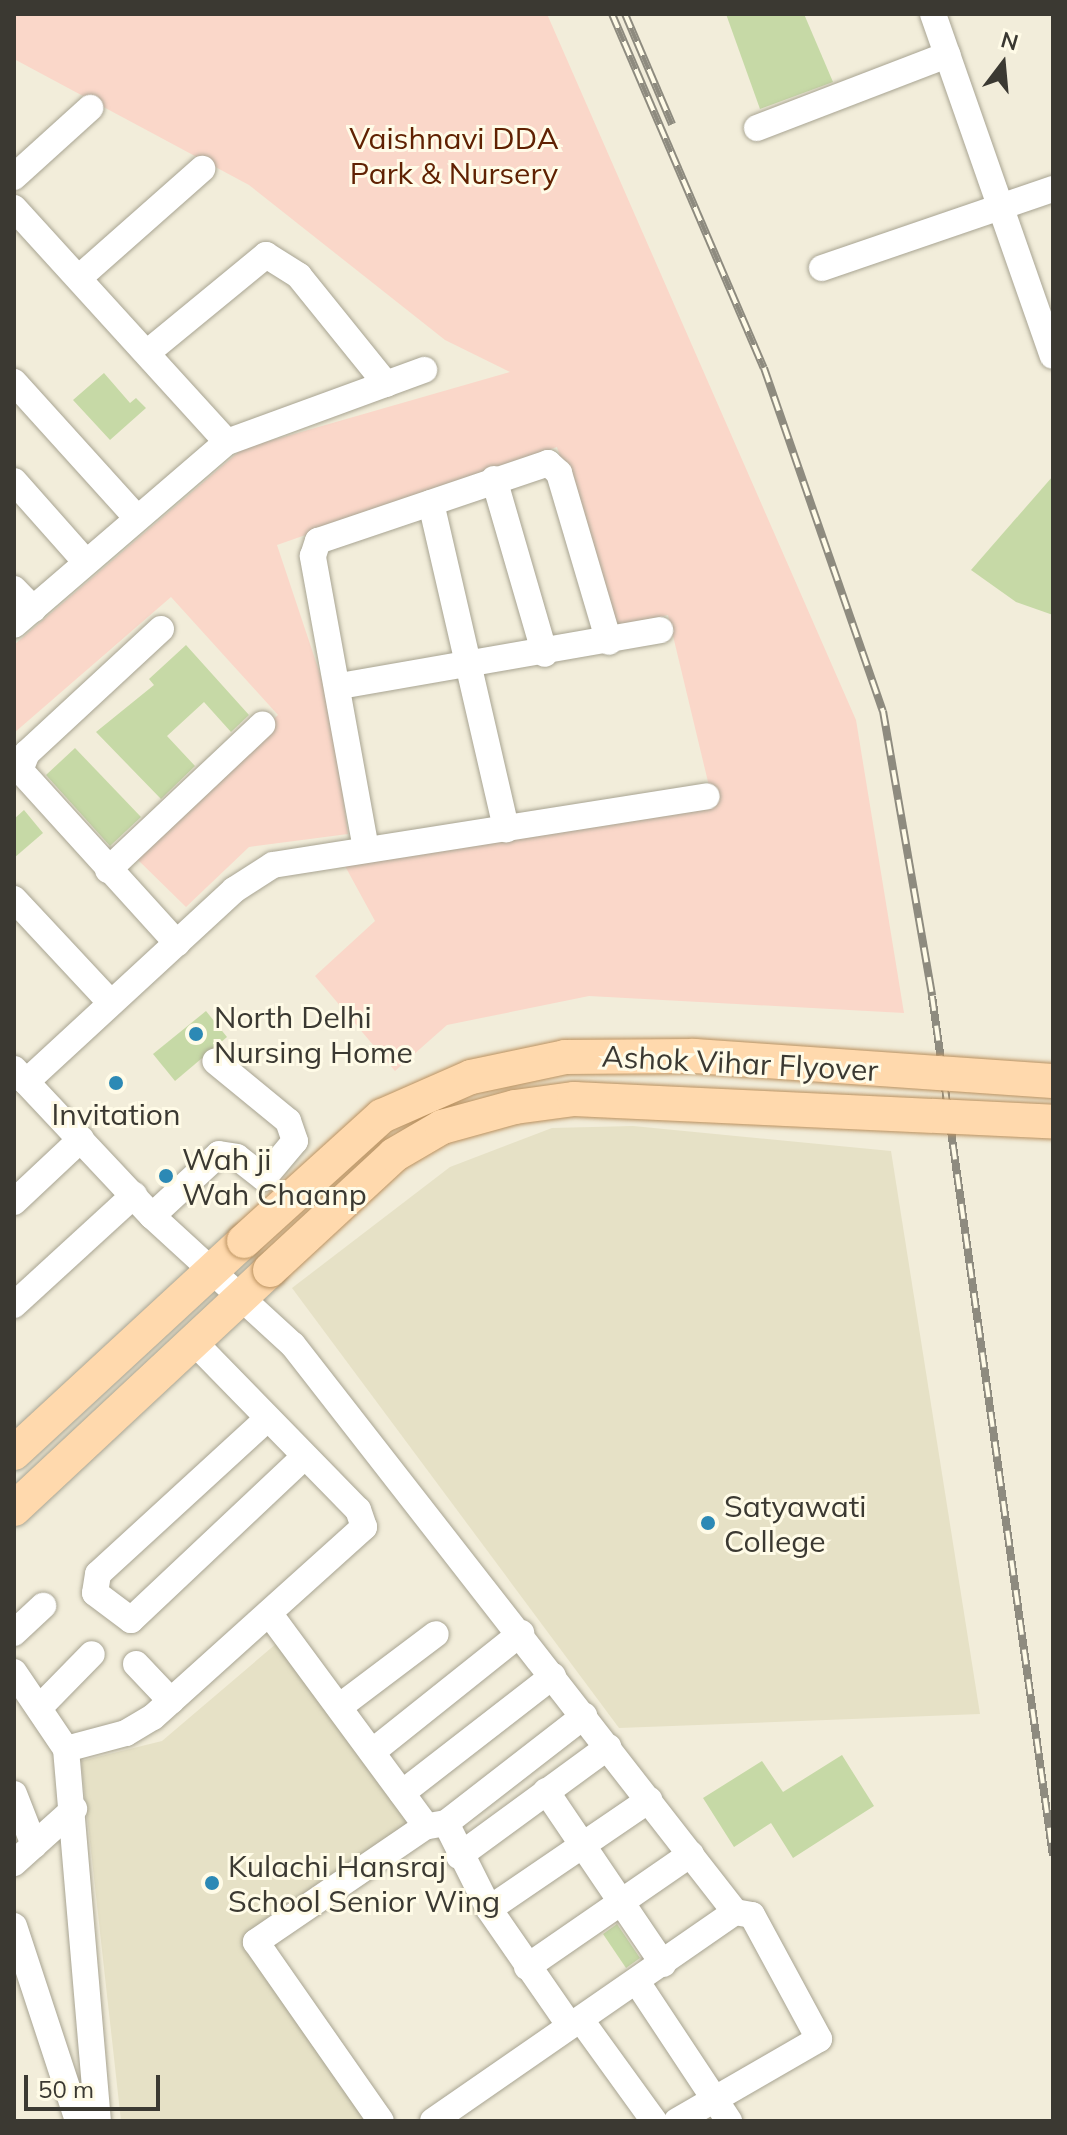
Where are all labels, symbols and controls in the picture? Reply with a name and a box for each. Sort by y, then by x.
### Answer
north arrow [963,24,1043,104]
text: N [998,25,1021,57]
park label: Vaishnavi DDA Park & Nursery [349,120,559,190]
place label: North Delhi Nursing Home [214,999,413,1070]
marker: North Delhi Nursing Home [185,1023,207,1045]
street label: Ashok Vihar Flyover [601,1038,879,1088]
marker: Invitation [107,1074,125,1092]
place label: Invitation [51,1096,181,1132]
place label: Wah ji Wah Chaanp [182,1141,367,1212]
marker: Wah ji Wah Chaanp [157,1167,175,1185]
place label: Satyawati College [724,1488,866,1558]
marker: Satyawati College [699,1514,717,1532]
place label: Kulachi Hansraj School Senior Wing [228,1848,500,1918]
marker: Kulachi Hansraj School Senior Wing [203,1874,221,1892]
scale bar [28,2059,164,2109]
text: 50 m [38,2074,94,2104]

